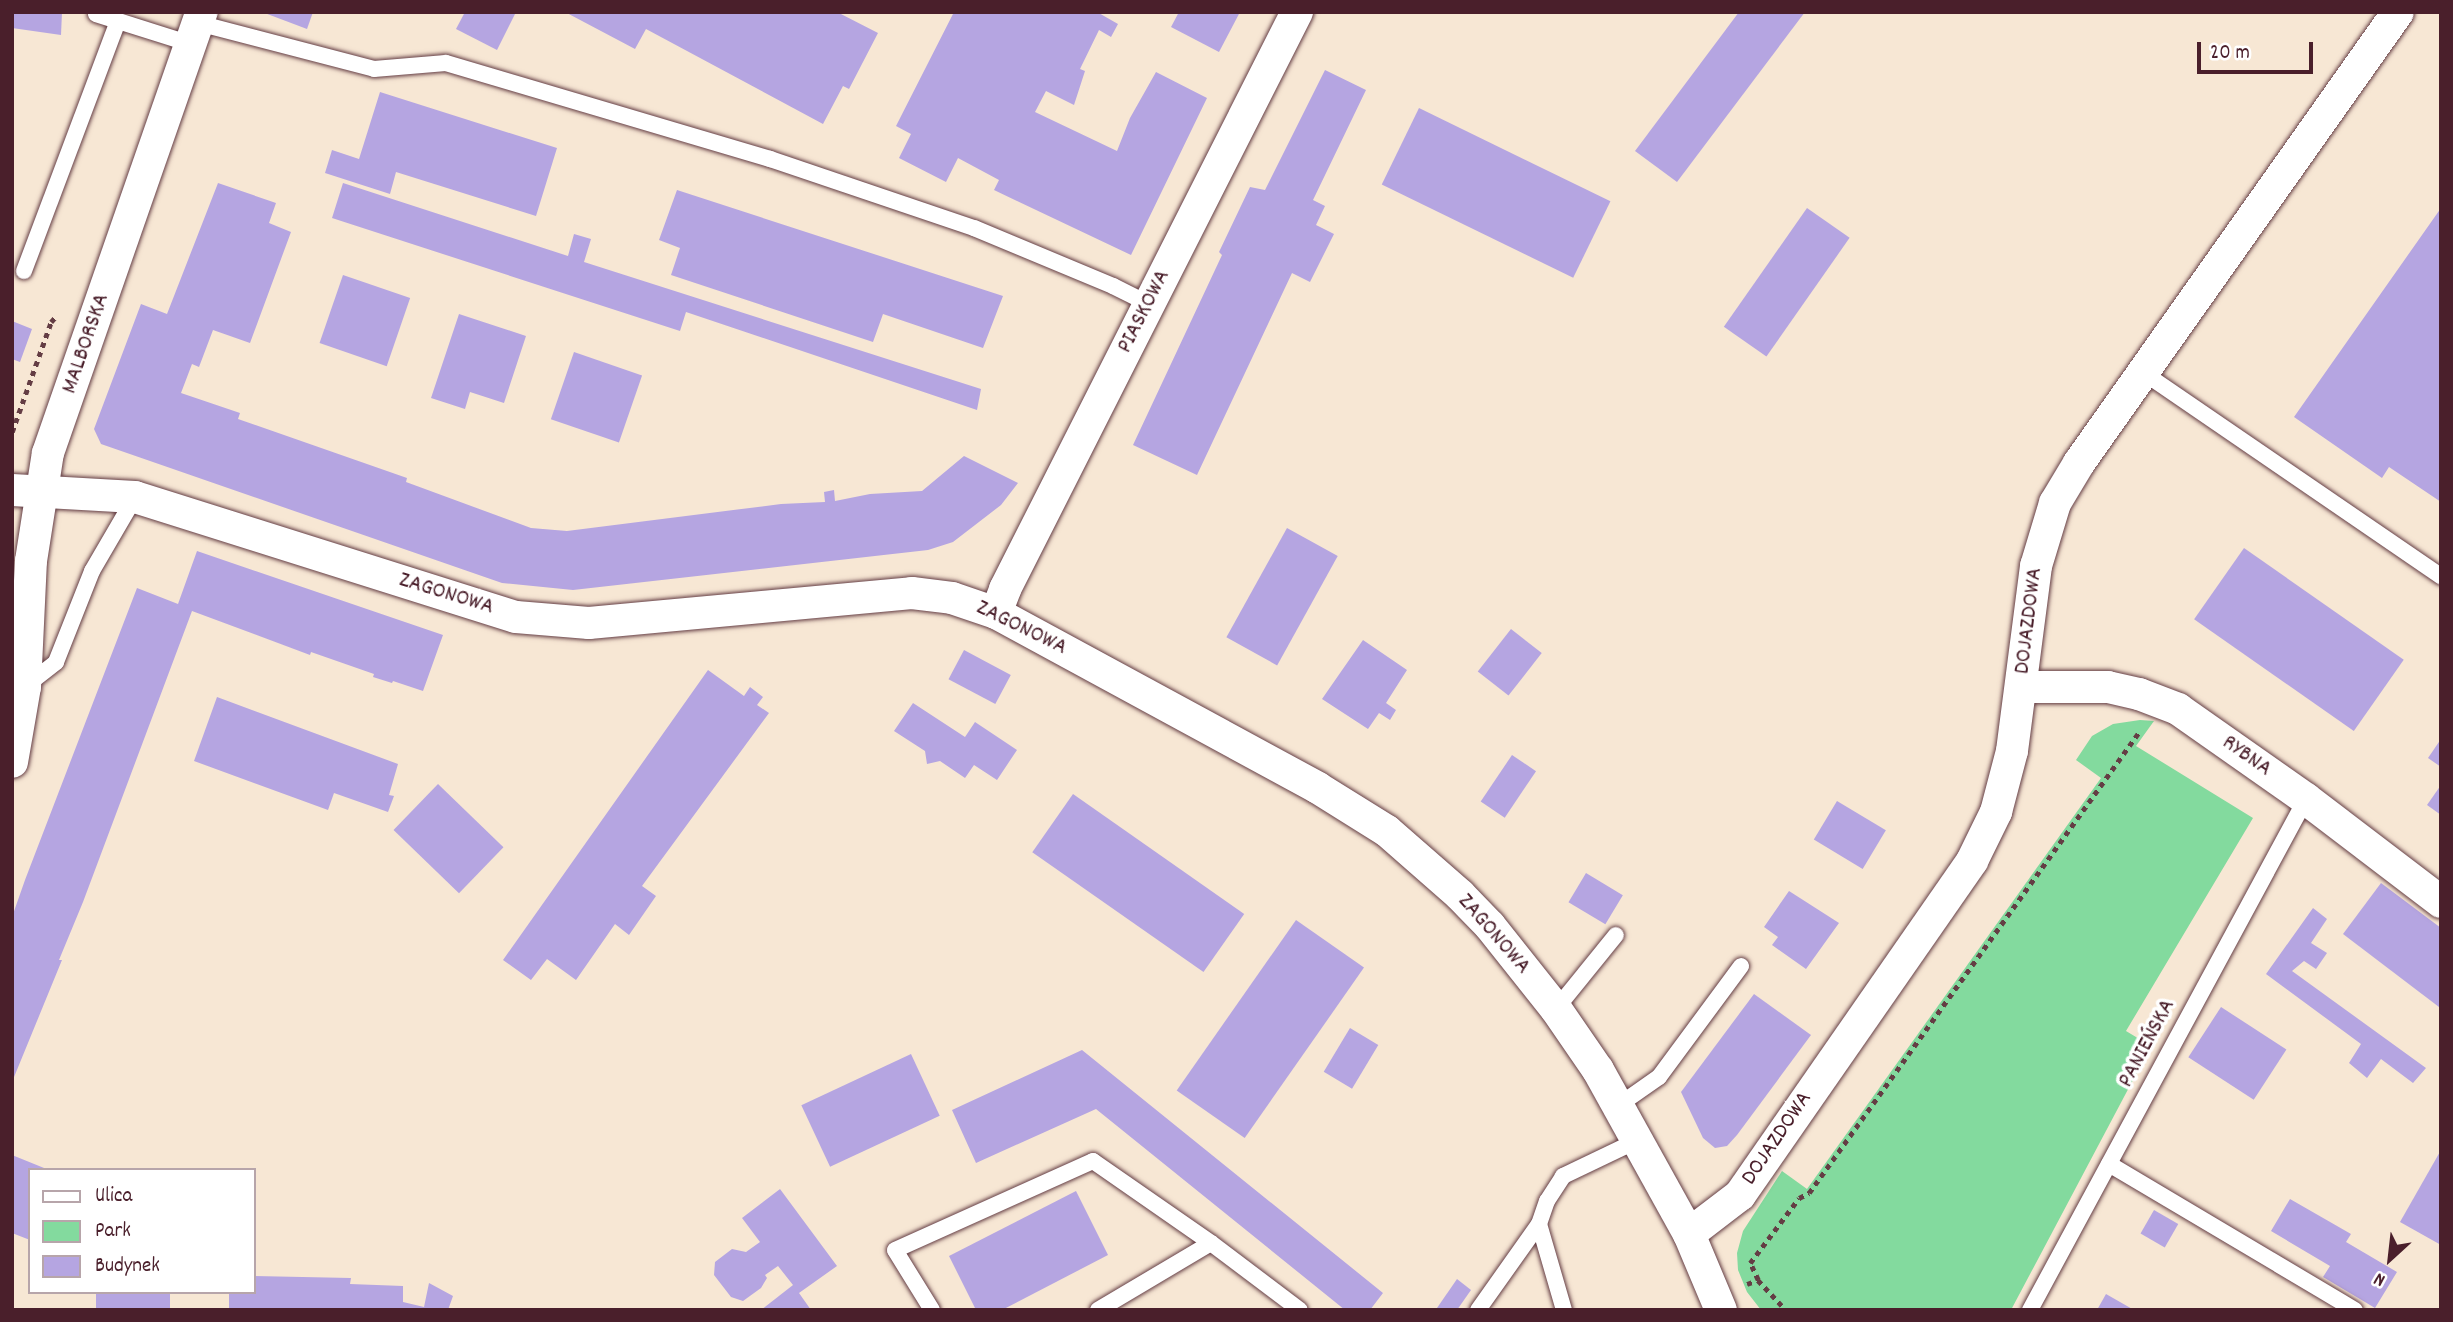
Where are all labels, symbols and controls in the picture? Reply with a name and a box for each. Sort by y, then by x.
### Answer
scale bar [2201,28,2316,72]
text: 20 m [2210,39,2250,69]
street label: PIASKOWA [1112,266,1178,358]
street label: MALBORSKA [57,290,117,398]
street label: DOJAZDOWA [2010,566,2050,676]
street label: ZAGONOWA [395,567,497,623]
street label: ZAGONOWA [971,595,1071,663]
street label: RYBNA [2216,730,2276,784]
street label: ZAGONOWA [1450,889,1536,981]
street label: PANIEŃSKA [2113,995,2183,1093]
street label: DOJAZDOWA [1737,1087,1819,1191]
legend [28,1168,256,1294]
text: Ulica [95,1182,132,1212]
text: Park [95,1217,131,1247]
north arrow [2355,1224,2425,1294]
text: Budynek [95,1252,160,1282]
text: N [2370,1264,2391,1292]

